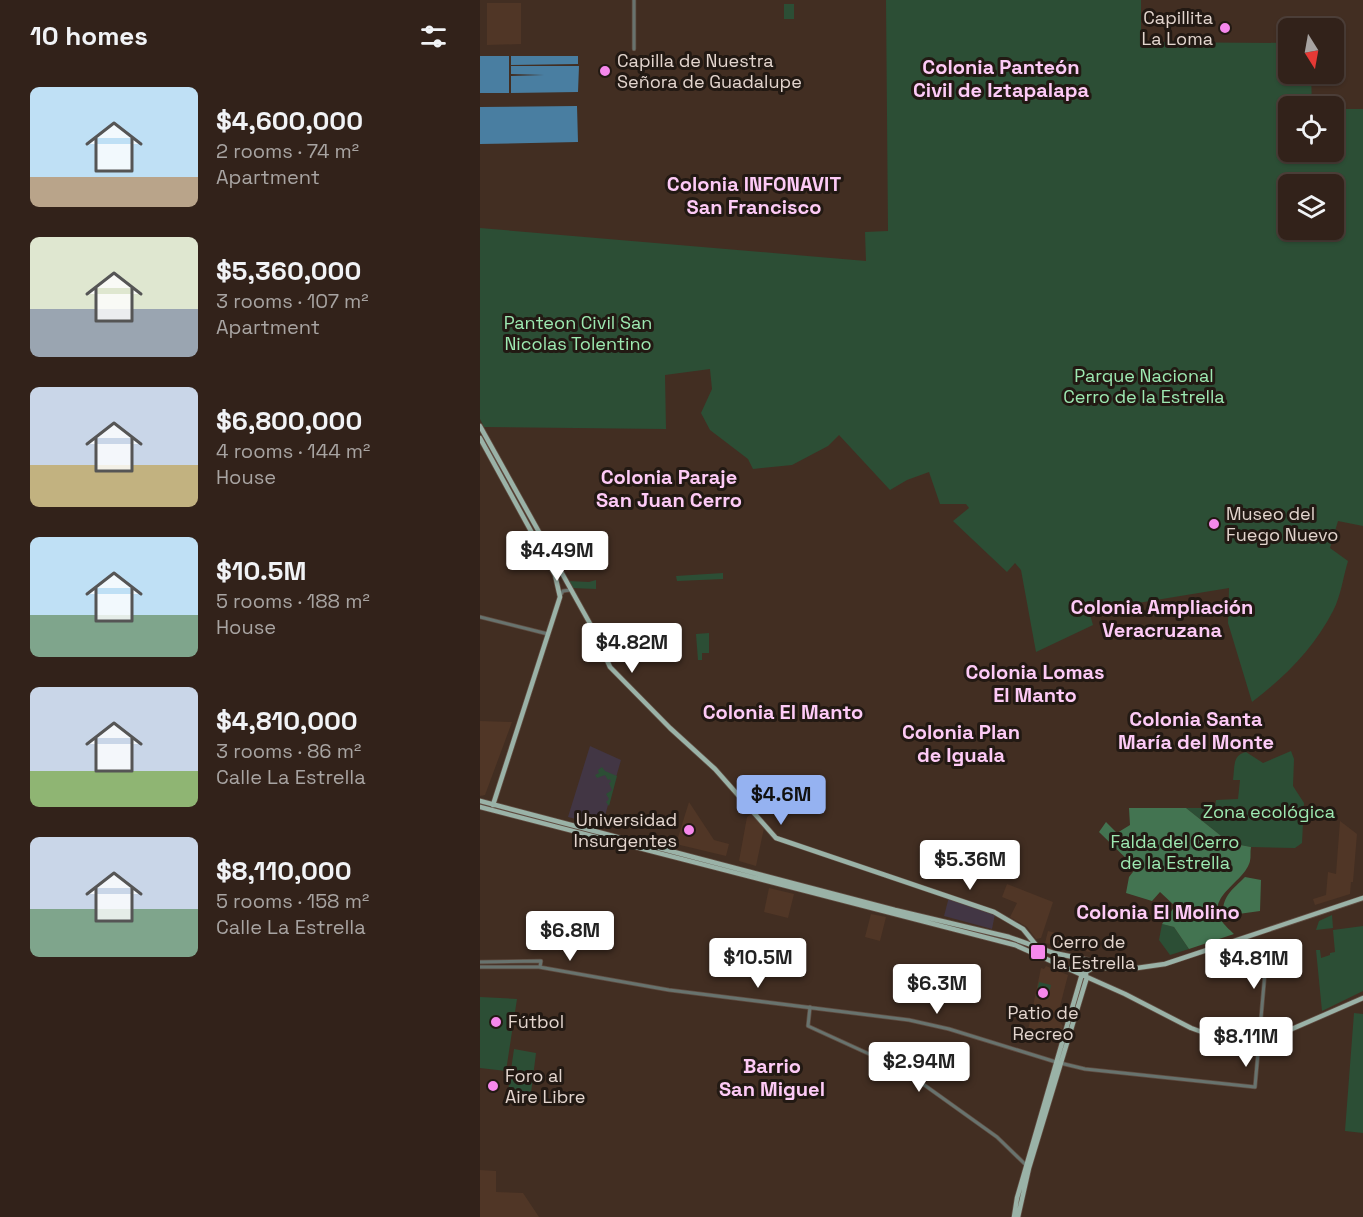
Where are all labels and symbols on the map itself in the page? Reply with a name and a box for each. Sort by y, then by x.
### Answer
place label: Capillita La Loma [1141,6,1213,50]
north arrow [1278,18,1344,84]
marker: Capillita La Loma [1218,21,1232,35]
place label: Capilla de Nuestra Señora de Guadalupe [617,49,802,93]
district label: Colonia Panteón Civil de Iztapalapa [913,54,1089,103]
marker: Capilla de Nuestra Señora de Guadalupe [598,64,612,78]
district label: Colonia INFONAVIT San Francisco [667,171,841,220]
park label: Panteon Civil San Nicolas Tolentino [504,311,652,355]
park label: Parque Nacional Cerro de la Estrella [1063,364,1225,408]
district label: Colonia Paraje San Juan Cerro [596,464,742,513]
place label: Museo del Fuego Nuevo [1226,502,1338,546]
marker: Museo del Fuego Nuevo [1207,517,1221,531]
pin: $4.49M [508,531,606,582]
district label: Colonia Ampliación Veracruzana [1071,594,1253,643]
pin: $4.82M [583,623,681,674]
district label: Colonia Lomas El Manto [965,659,1105,708]
district label: Colonia El Manto [703,699,863,725]
district label: Colonia Santa María del Monte [1118,706,1274,755]
district label: Colonia Plan de Iguala [902,719,1020,768]
pin: $4.6M [739,775,823,826]
park label: Zona ecológica [1203,800,1335,823]
place label: Universidad Insurgentes [574,808,677,852]
marker: Universidad Insurgentes [682,823,696,837]
park label: Falda del Cerro de la Estrella [1111,830,1239,874]
pin: $5.36M [921,840,1019,891]
district label: Colonia El Molino [1076,899,1240,925]
pin: $6.8M [528,911,612,962]
place label: Cerro de la Estrella [1052,930,1135,974]
pin: $10.5M [709,938,807,989]
pin: $4.81M [1205,939,1303,990]
marker: Cerro de la Estrella [1029,943,1047,961]
pin: $6.3M [895,964,979,1015]
marker: Patio de Recreo [1036,986,1050,1000]
place label: Patio de Recreo [1007,1001,1079,1045]
place label: Fútbol [508,1010,564,1033]
marker: Fútbol [489,1015,503,1029]
pin: $8.11M [1197,1017,1295,1068]
pin: $2.94M [870,1042,968,1093]
district label: Barrio San Miguel [719,1053,825,1102]
place label: Foro al Aire Libre [505,1064,585,1108]
marker: Foro al Aire Libre [486,1079,500,1093]

